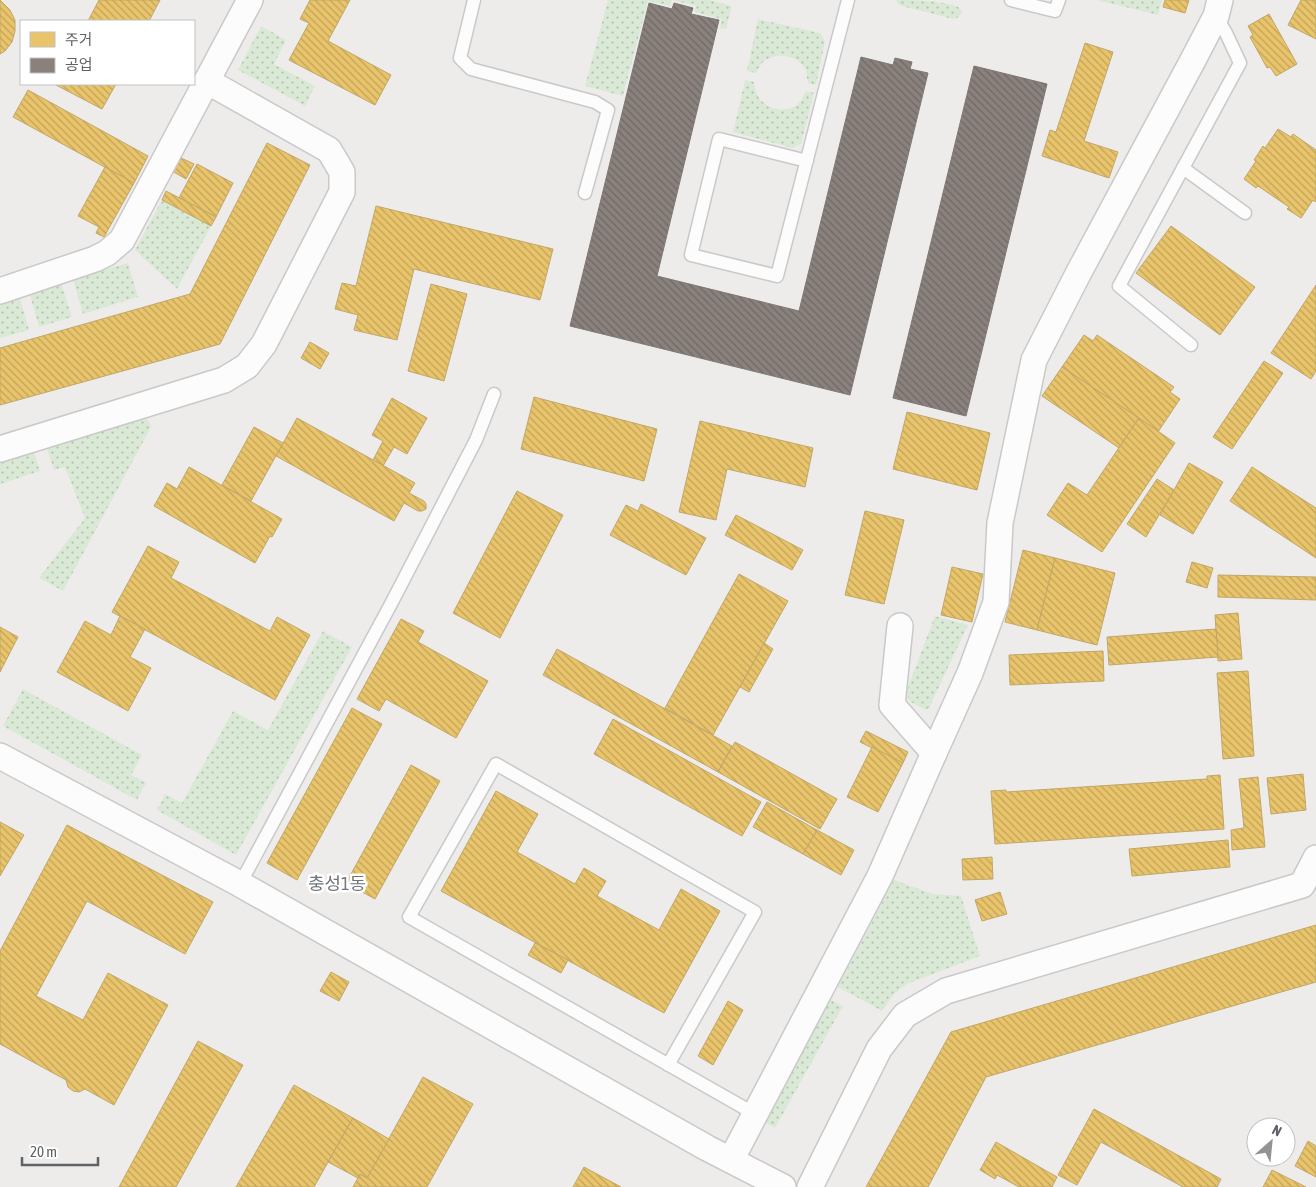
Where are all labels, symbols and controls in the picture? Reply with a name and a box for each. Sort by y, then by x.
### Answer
legend [20,20,195,85]
text: 주거 [65,31,93,48]
text: 공업 [65,56,93,73]
district label: 충성1동 [308,873,366,894]
north arrow [1246,1117,1296,1167]
text: N [1270,1121,1284,1139]
scale bar [22,1134,99,1166]
text: 20 m [30,1143,57,1160]

